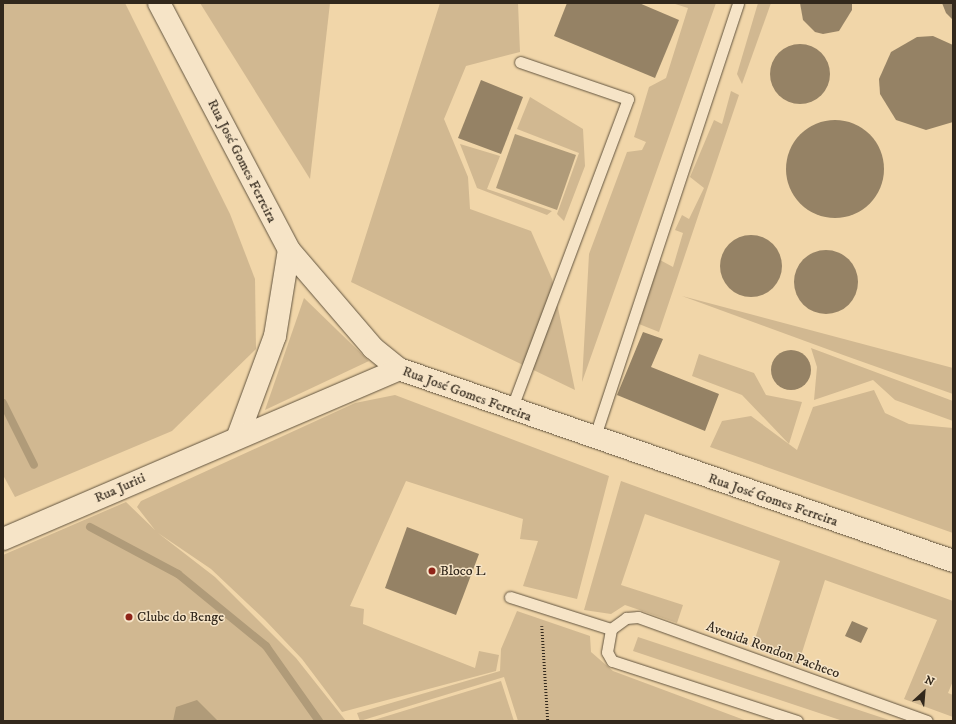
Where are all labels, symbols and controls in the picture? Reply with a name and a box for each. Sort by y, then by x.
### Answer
street label: Rua José Gomes Ferreira [204,97,280,225]
street label: Rua José Gomes Ferreira [400,363,534,425]
street label: Rua Juriti [92,469,148,507]
street label: Rua José Gomes Ferreira [706,470,840,530]
place label: Bloco L [440,563,486,579]
marker: Bloco L [427,566,437,576]
place label: Clube do Benge [137,609,224,625]
marker: Clube do Benge [124,612,134,622]
street label: Avenida Rondon Pacheco [704,618,842,682]
north arrow [904,672,944,712]
text: N [922,673,936,689]

